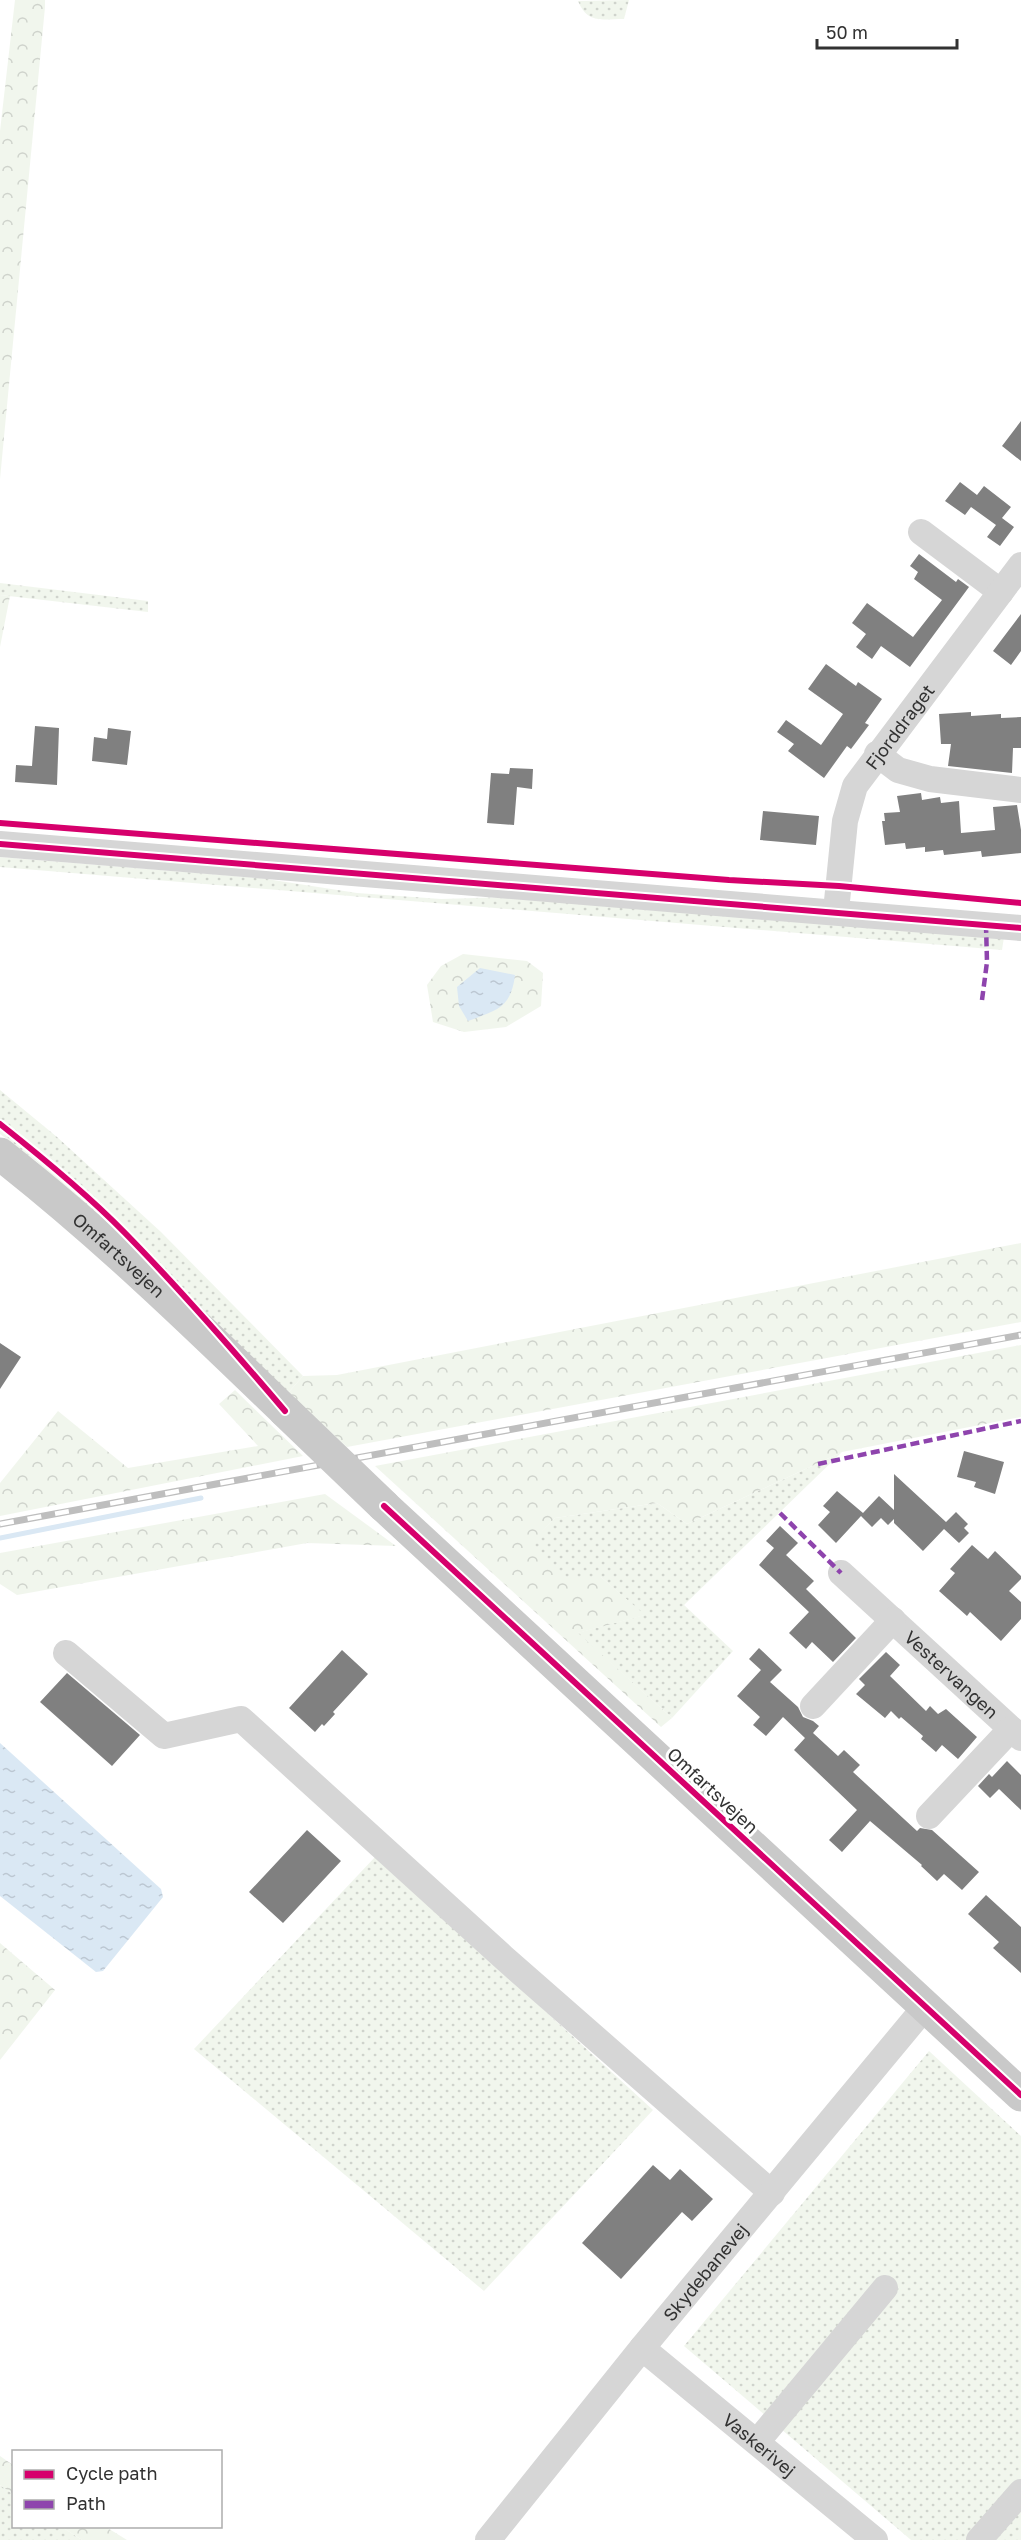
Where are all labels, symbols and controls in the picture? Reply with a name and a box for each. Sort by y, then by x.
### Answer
scale bar [817,12,956,50]
text: 50 m [826,21,868,43]
street label: Fjorddraget [860,680,939,774]
street label: Omfartsvejen [68,1208,170,1302]
street label: Vestervangen [900,1626,1003,1723]
street label: Omfartsvejen [663,1742,763,1838]
street label: Skydebanevej [658,2218,752,2325]
street label: Vaskerivej [718,2408,800,2481]
legend [12,2450,222,2528]
text: Cycle path [66,2462,158,2484]
text: Path [66,2492,106,2514]

